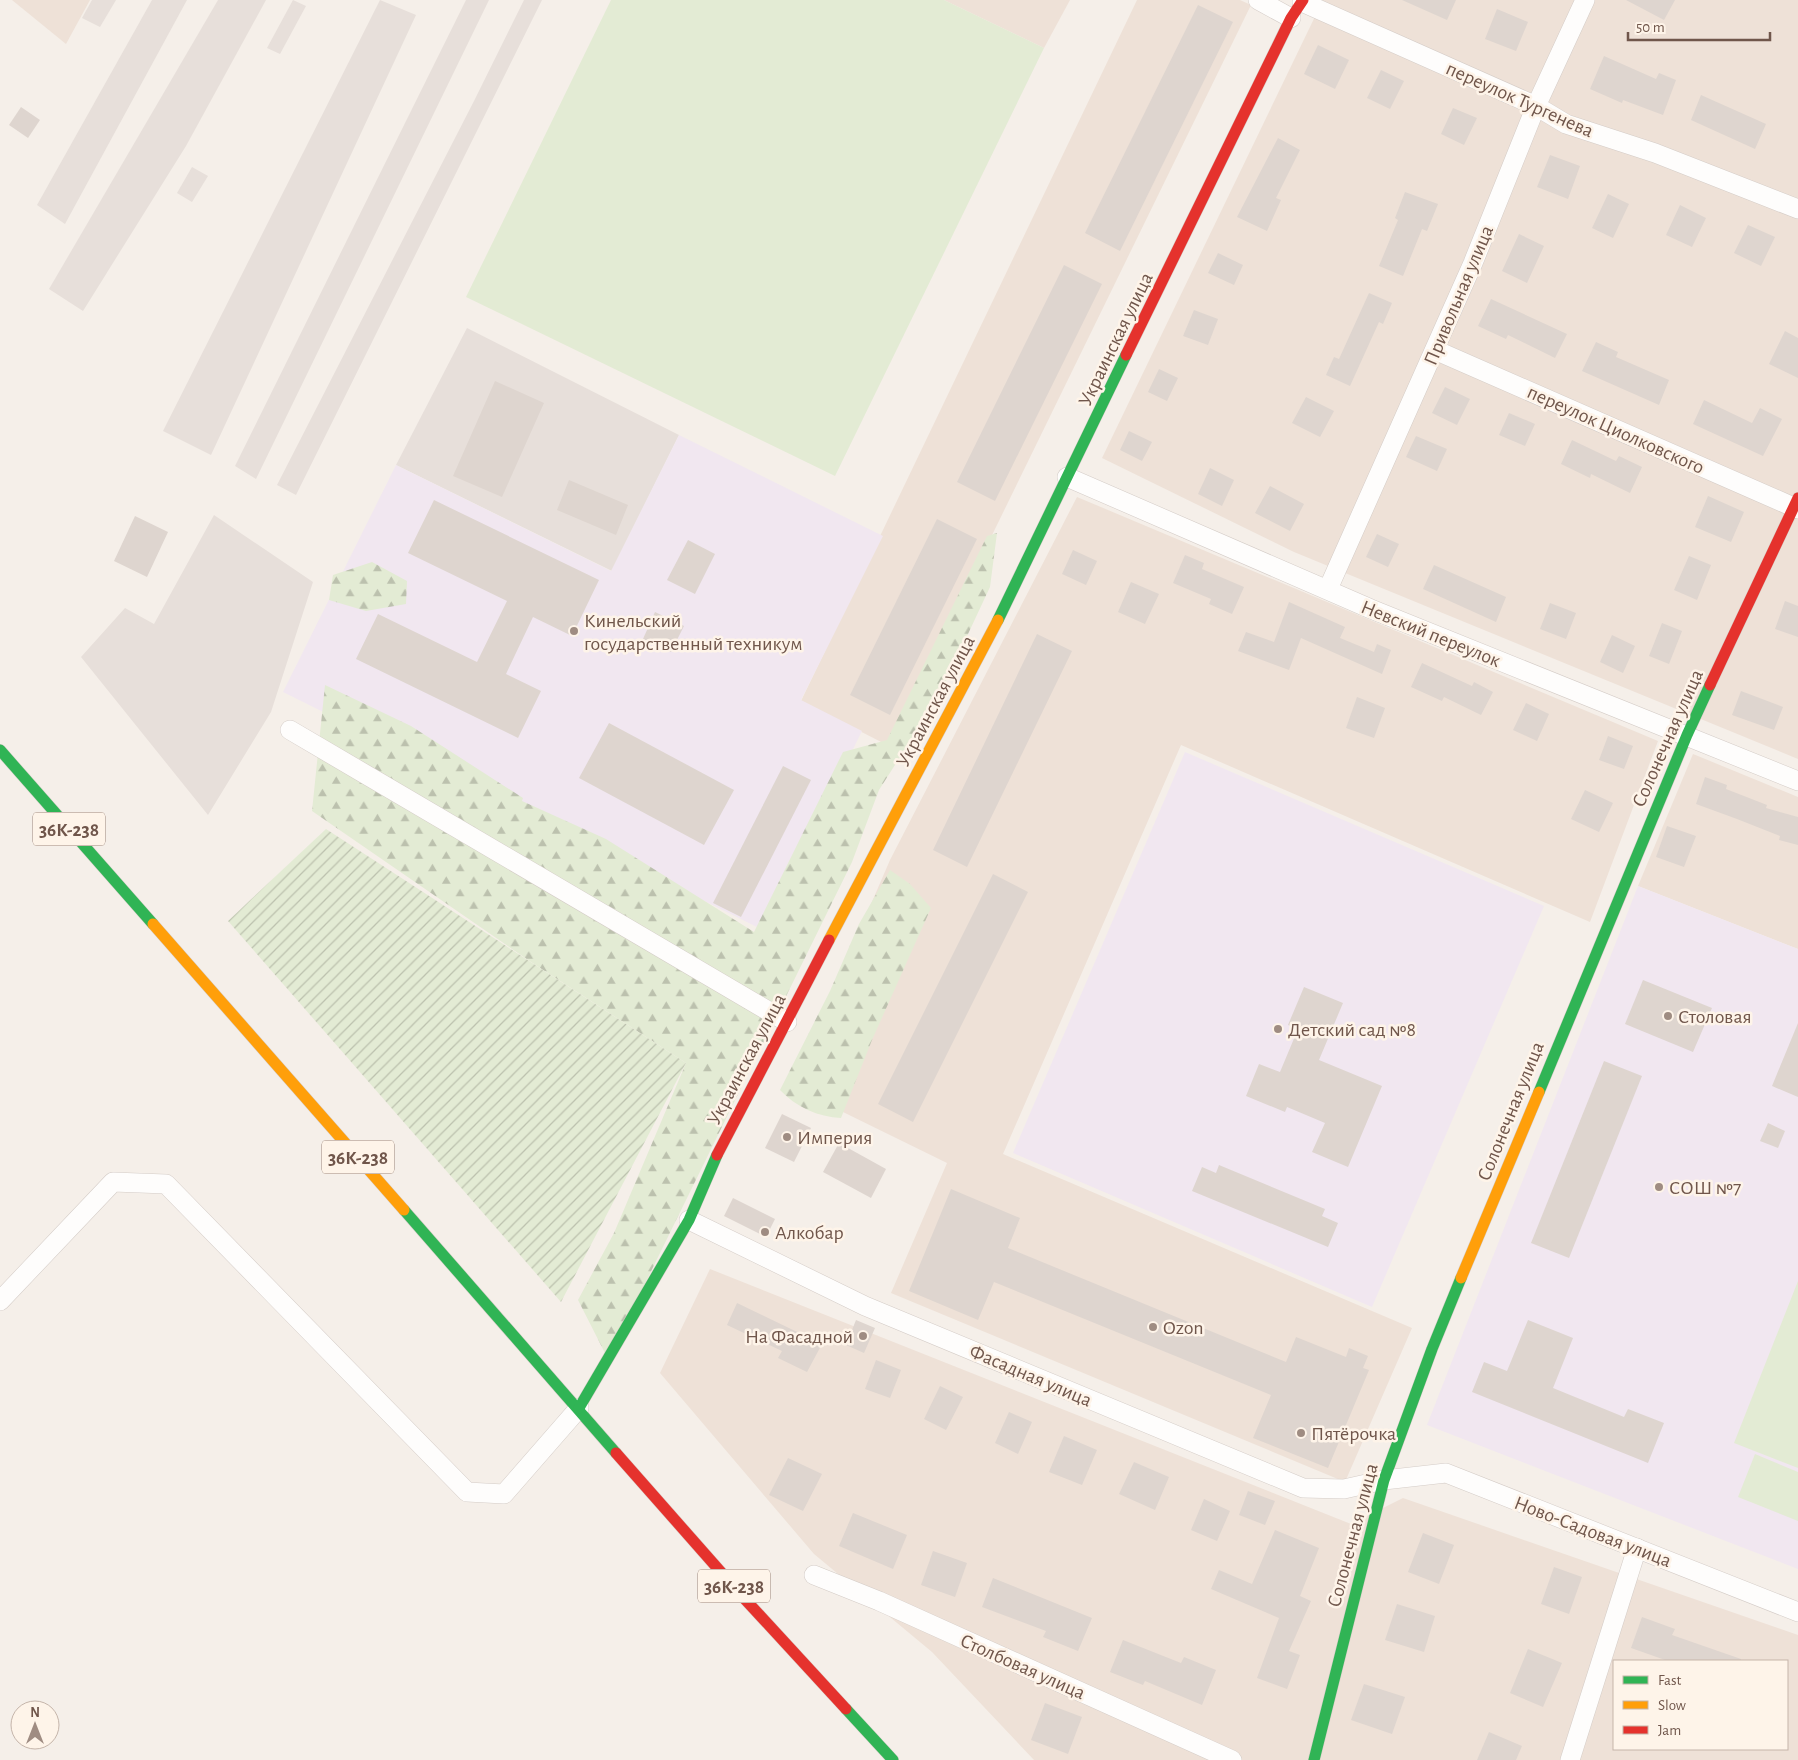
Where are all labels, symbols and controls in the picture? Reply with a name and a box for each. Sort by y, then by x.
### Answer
scale bar [1628,10,1770,42]
text: 50 m [1636,20,1665,35]
street label: переулок Тургенева [1443,58,1596,141]
street label: Привольная улица [1420,223,1497,368]
street label: Украинская улица [1075,270,1157,409]
street label: переулок Циолковского [1524,382,1707,478]
street label: Невский переулок [1358,597,1503,671]
place label: Кинельский государственный техникум [584,611,803,654]
marker: Кинельский государственный техникум [568,625,580,637]
street label: Украинская улица [893,633,979,770]
street label: Солонечная улица [1629,667,1707,810]
road number: 36К-238 [33,812,105,846]
street label: Украинская улица [704,991,790,1128]
place label: Столовая [1678,1007,1752,1027]
marker: Столовая [1662,1010,1674,1022]
place label: Детский сад №8 [1288,1020,1416,1040]
marker: Детский сад №8 [1272,1023,1284,1035]
street label: Солонечная улица [1474,1039,1548,1184]
place label: Империя [797,1128,872,1148]
marker: Империя [781,1131,793,1143]
road number: 36К-238 [322,1140,394,1174]
place label: СОШ №7 [1669,1178,1741,1198]
marker: СОШ №7 [1653,1181,1665,1193]
place label: Алкобар [775,1223,844,1243]
marker: Алкобар [759,1226,771,1238]
place label: Ozon [1163,1318,1204,1338]
marker: Ozon [1147,1321,1159,1333]
place label: На Фасадной [745,1327,853,1347]
marker: На Фасадной [857,1330,869,1342]
street label: Фасадная улица [966,1341,1095,1411]
place label: Пятёрочка [1311,1424,1396,1444]
marker: Пятёрочка [1295,1427,1307,1439]
street label: Солонечная улица [1324,1461,1382,1609]
street label: Ново-Садовая улица [1511,1493,1674,1571]
road number: 36К-238 [698,1570,770,1602]
street label: Столбовая улица [957,1630,1088,1703]
legend [1613,1660,1788,1750]
text: Fast [1658,1673,1682,1688]
text: Slow [1658,1698,1686,1713]
north arrow [10,1700,60,1750]
text: N [30,1706,40,1720]
text: Jam [1658,1723,1681,1738]

